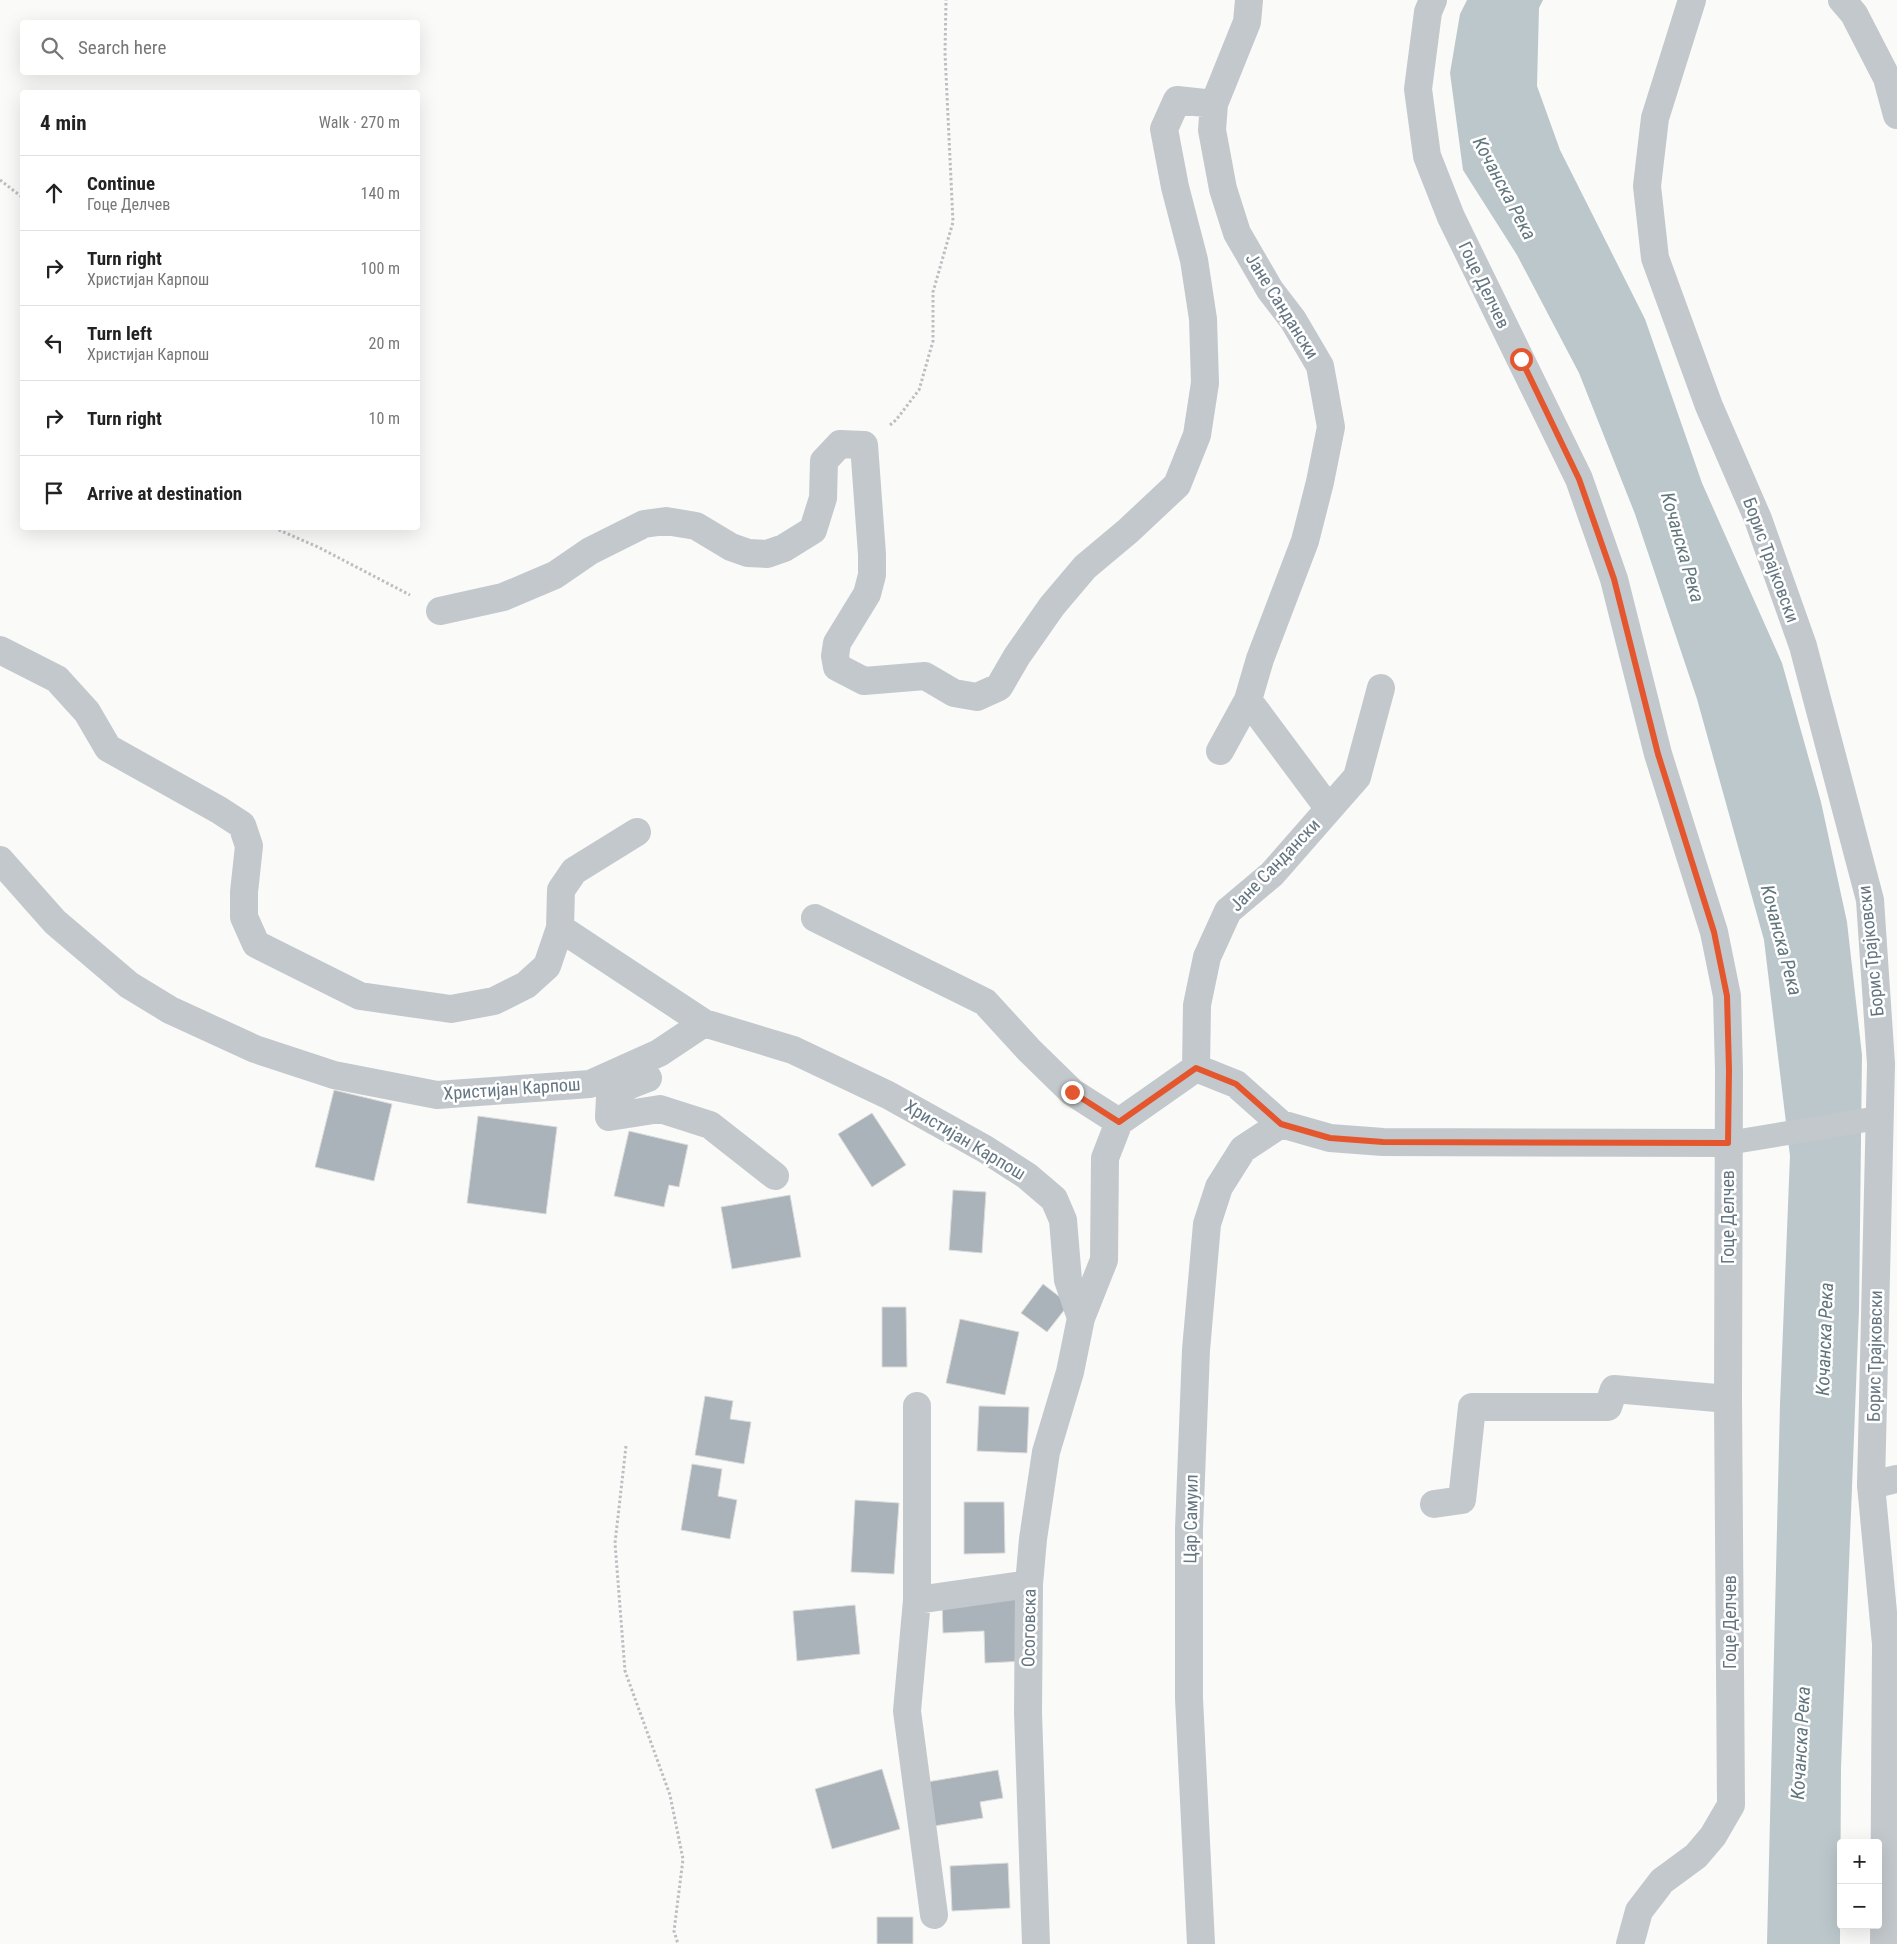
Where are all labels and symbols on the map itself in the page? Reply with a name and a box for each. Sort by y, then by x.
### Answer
water label: Кочанска Река [1468,133,1541,244]
street label: Гоце Делчев [1454,238,1514,332]
street label: Јане Сандански [1242,249,1323,362]
route start [1510,348,1533,371]
water label: Кочанска Река [1656,489,1709,605]
street label: Борис Трајковски [1739,494,1804,625]
street label: Јане Сандански [1225,814,1324,915]
water label: Кочанска Река [1756,882,1807,998]
street label: Борис Трајковски [1853,884,1888,1018]
street label: Христијан Карпош [443,1073,581,1104]
route end [1061,1081,1084,1104]
street label: Христијан Карпош [901,1095,1030,1184]
street label: Гоце Делчев [1717,1170,1738,1264]
water label: Кочанска Река [1811,1282,1838,1396]
street label: Борис Трајковски [1863,1290,1886,1422]
street label: Цар Самуил [1179,1474,1202,1564]
street label: Гоце Делчев [1719,1575,1740,1669]
street label: Осоговска [1017,1589,1040,1667]
water label: Кочанска Река [1786,1686,1815,1800]

